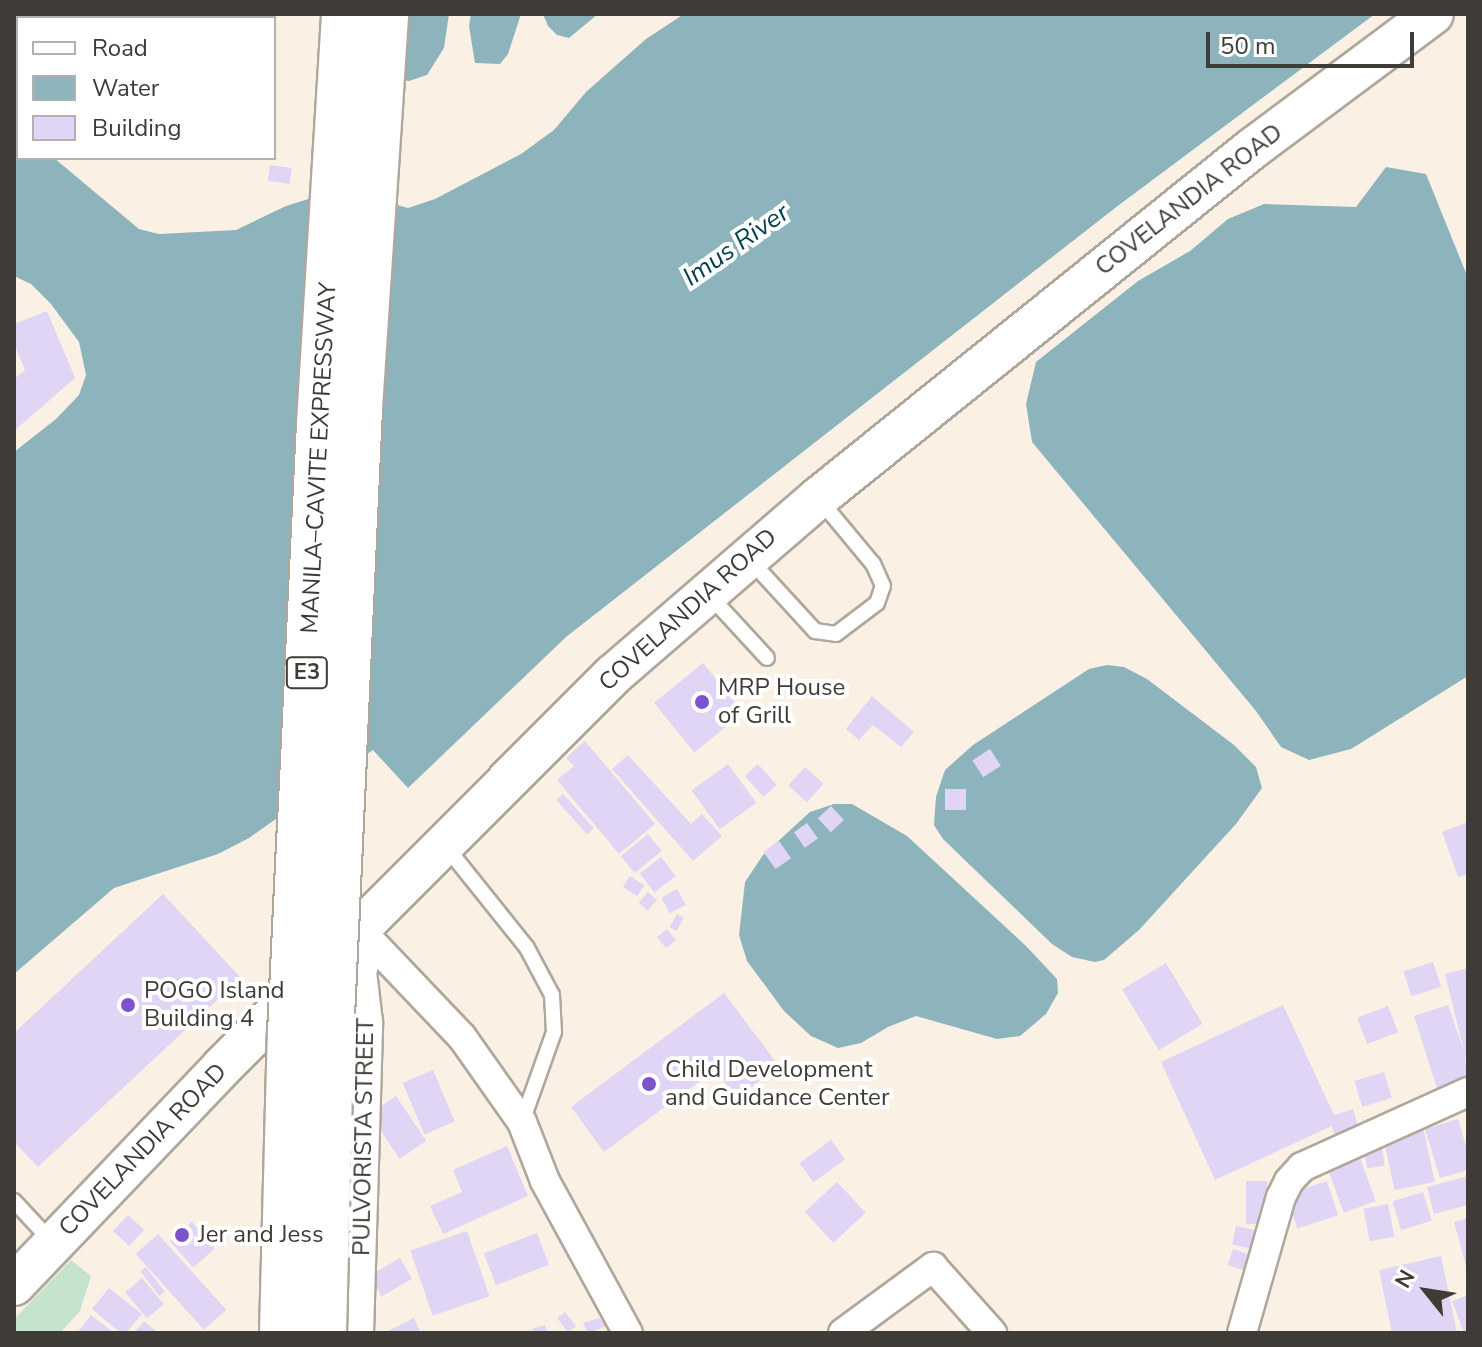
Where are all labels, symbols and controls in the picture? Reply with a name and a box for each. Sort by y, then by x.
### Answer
legend [16,16,276,160]
scale bar [1210,16,1418,66]
text: 50 m [1220,30,1276,62]
text: Road [92,32,148,64]
text: Water [92,72,159,104]
text: Building [92,112,182,144]
street label: COVELANDIA ROAD [1090,118,1288,282]
water label: Imus River [677,197,795,293]
street label: MANILA–CAVITE EXPRESSWAY [295,282,343,634]
street label: COVELANDIA ROAD [593,523,783,697]
road number: E3 [285,655,329,691]
place label: MRP House of Grill [718,674,845,730]
marker: MRP House of Grill [693,693,711,711]
place label: POGO Island Building 4 [144,977,285,1033]
marker: POGO Island Building 4 [119,996,137,1014]
street label: PULVORISTA STREET [348,1018,380,1256]
place label: Child Development and Guidance Center [665,1056,889,1112]
street label: COVELANDIA ROAD [53,1058,233,1242]
marker: Child Development and Guidance Center [640,1075,658,1093]
place label: Jer and Jess [198,1221,323,1249]
marker: Jer and Jess [173,1226,191,1244]
north arrow [1386,1251,1466,1331]
text: N [1388,1264,1422,1294]

